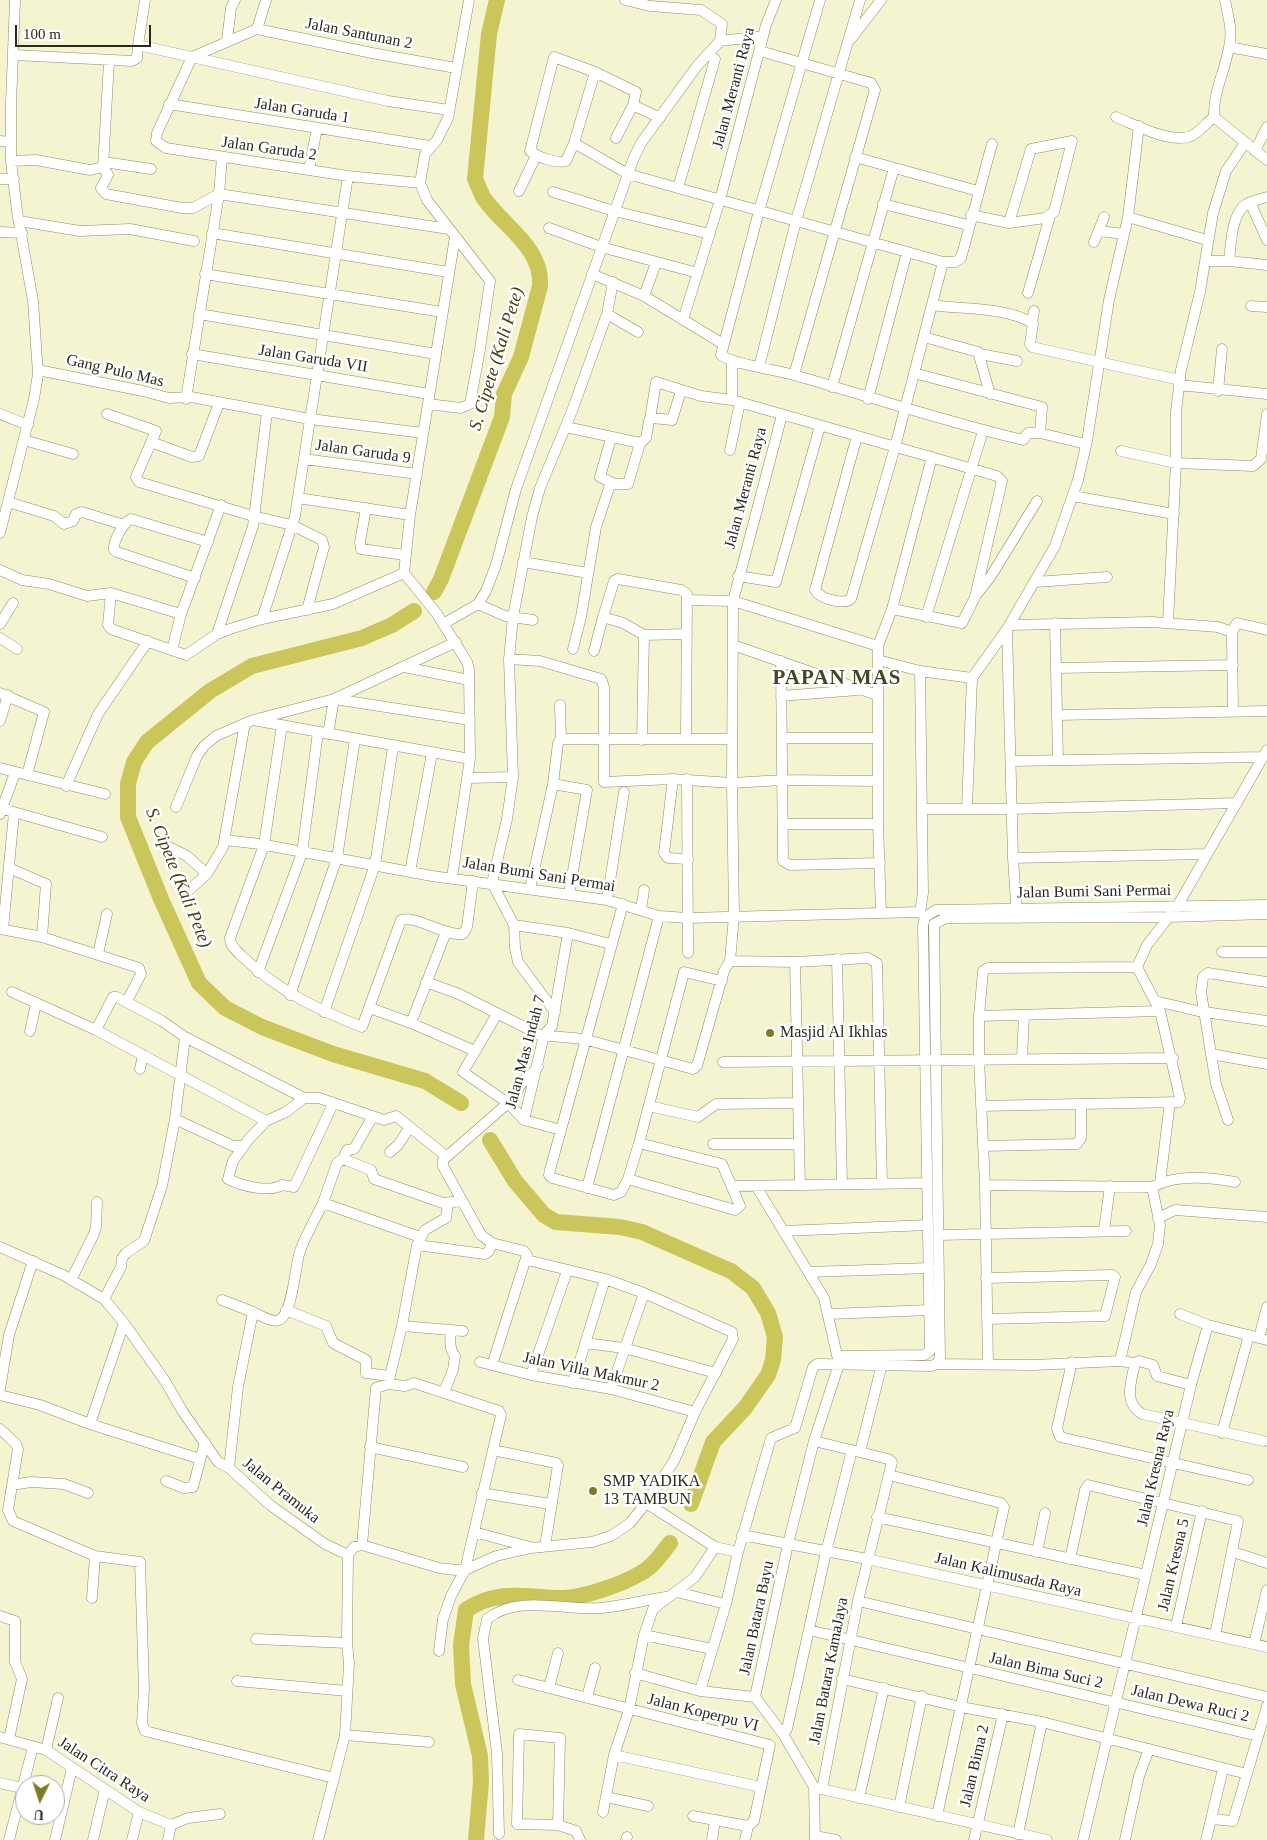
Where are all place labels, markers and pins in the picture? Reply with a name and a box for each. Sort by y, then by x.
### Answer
place label: Masjid Al Ikhlas [780,1023,888,1043]
marker: Masjid Al Ikhlas [764,1027,776,1039]
place label: SMP YADIKA 13 TAMBUN [603,1472,700,1510]
marker: SMP YADIKA 13 TAMBUN [587,1485,599,1497]

